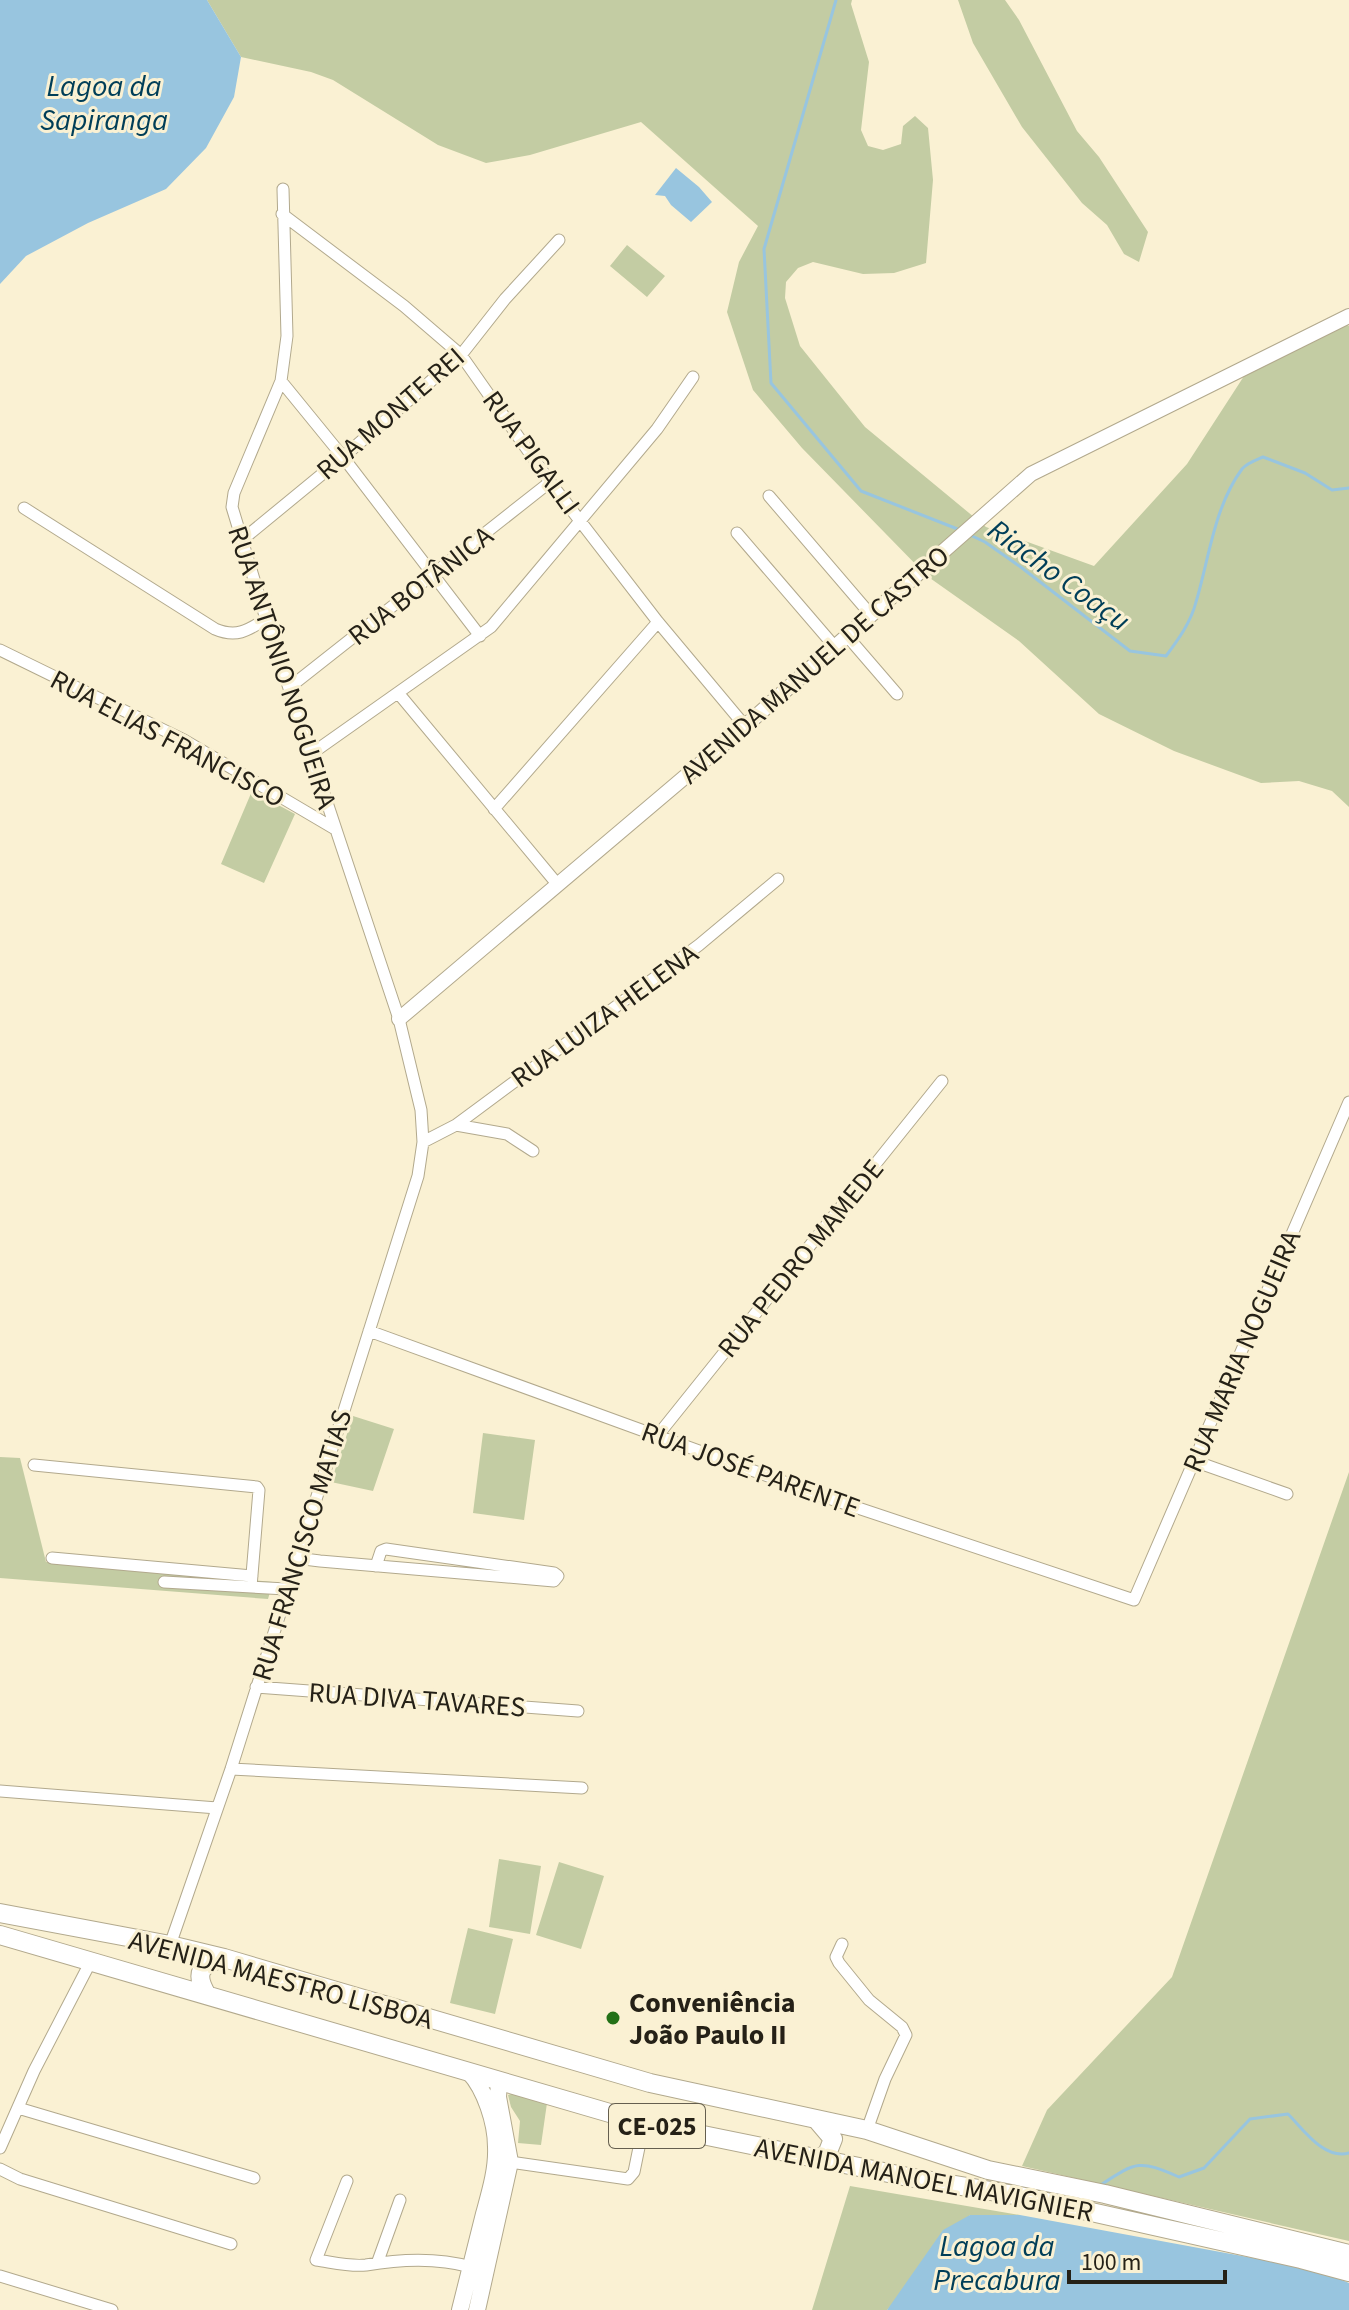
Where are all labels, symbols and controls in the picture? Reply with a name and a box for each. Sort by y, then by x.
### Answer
water label: Lagoa da Sapiranga [40,65,168,142]
street label: RUA MONTE REI [308,338,474,489]
street label: RUA PIGALLI [473,382,590,523]
water label: Riacho Coaçu [979,509,1139,642]
street label: RUA BOTÂNICA [340,516,502,655]
street label: RUA ANTÔNIO NOGUEIRA [217,521,347,815]
street label: AVENIDA MANUEL DE CASTRO [671,536,958,793]
street label: RUA ELIAS FRANCISCO [43,660,292,818]
street label: RUA LUIZA HELENA [503,934,707,1098]
street label: RUA PEDRO MAMEDE [708,1151,893,1366]
street label: RUA MARIA NOGUEIRA [1173,1224,1311,1479]
street label: RUA FRANCISCO MATIAS [242,1405,362,1686]
street label: RUA JOSÉ PARENTE [636,1412,866,1528]
street label: RUA DIVA TAVARES [307,1672,527,1728]
street label: AVENIDA MAESTRO LISBOA [124,1920,438,2040]
place label: Conveniência João Paulo II [629,1983,796,2055]
marker: Conveniência João Paulo II [604,2009,622,2027]
road number: CE-025 [609,2104,705,2148]
street label: AVENIDA MANOEL MAVIGNIER [751,2128,1096,2232]
water label: Lagoa da Precabura [933,2225,1061,2302]
scale bar [1069,2234,1225,2284]
text: 100 m [1081,2245,1141,2280]

